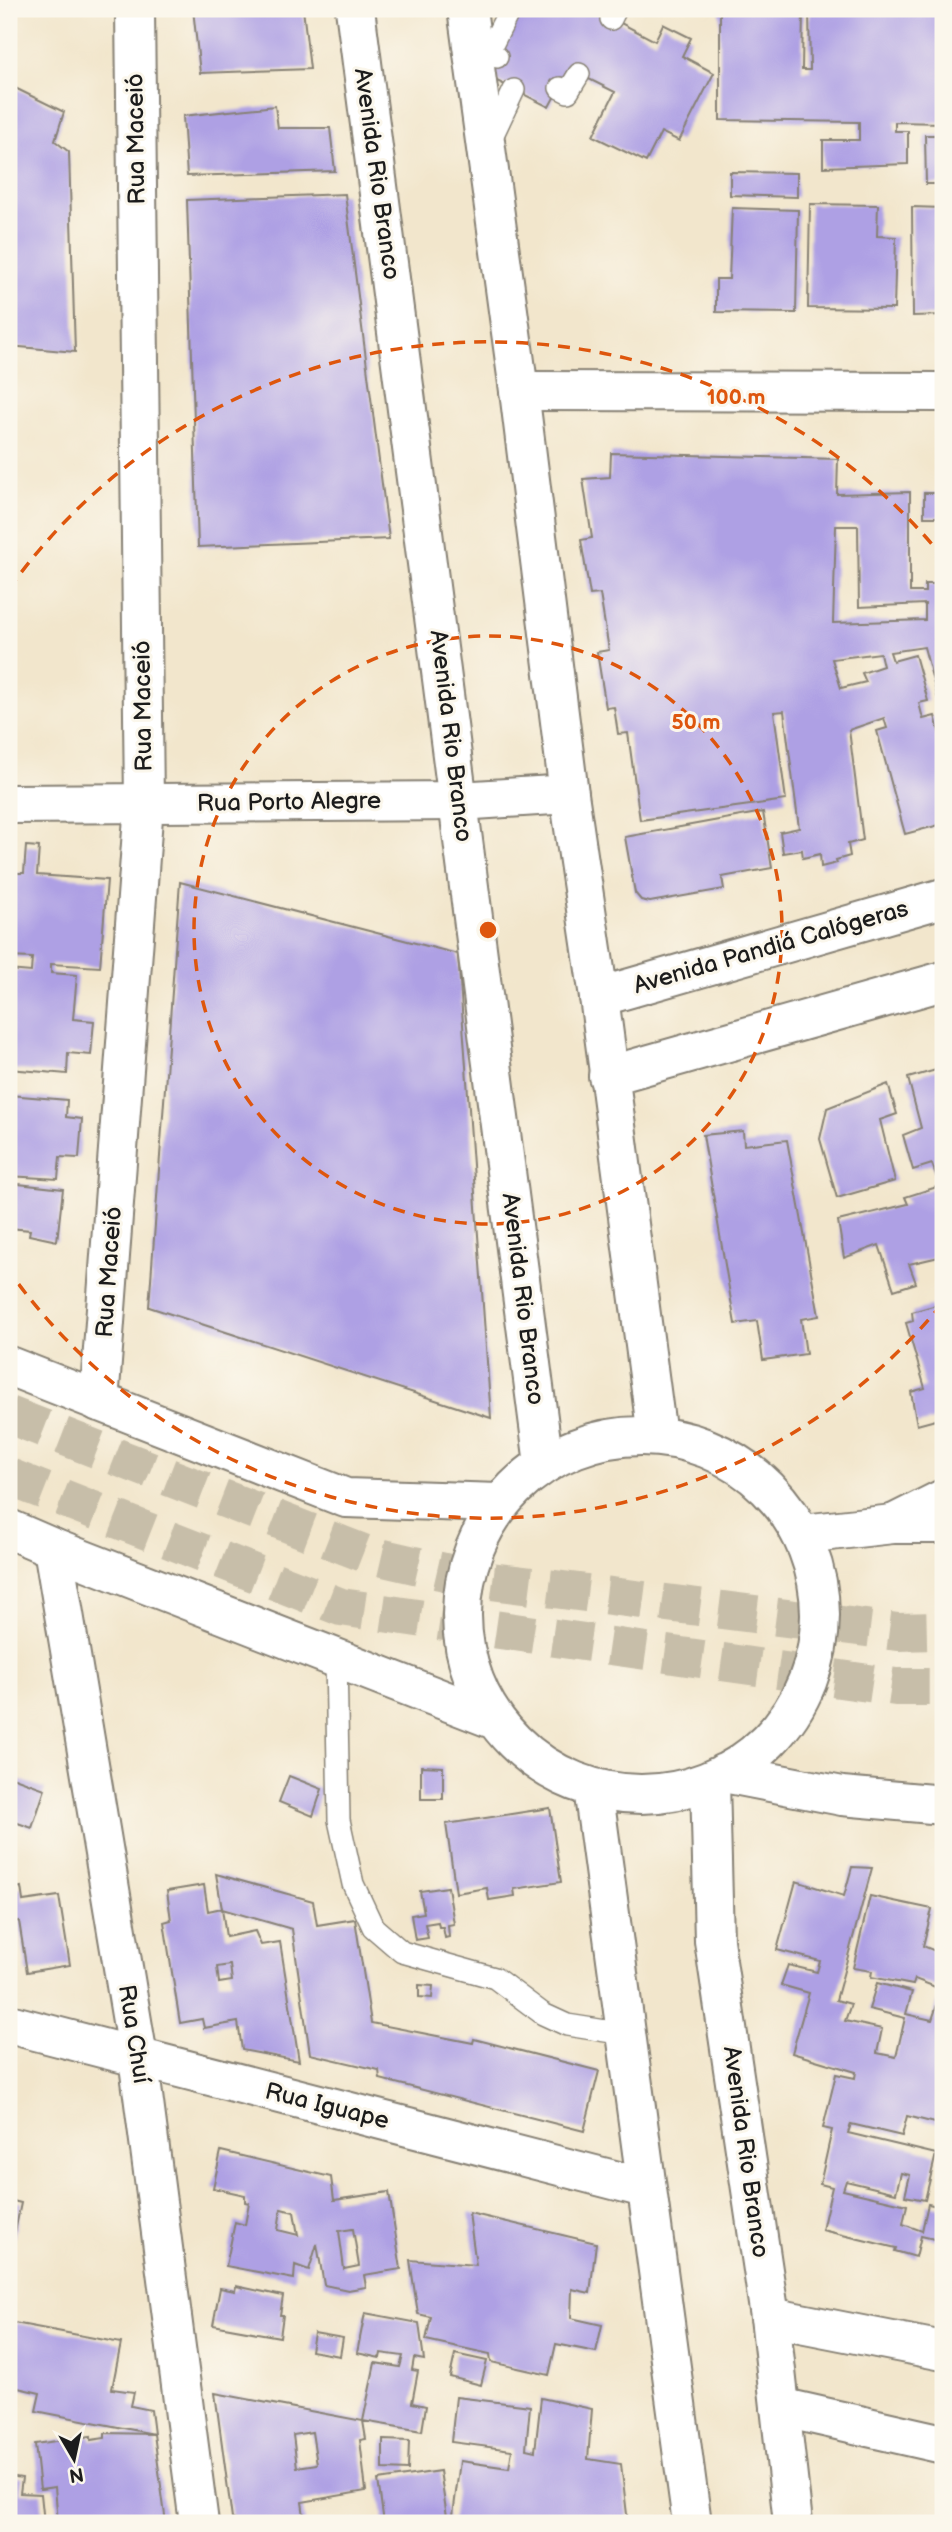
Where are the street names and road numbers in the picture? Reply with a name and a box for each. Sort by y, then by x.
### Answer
street label: Avenida Rio Branco [348,66,406,282]
street label: Rua Maceió [120,73,152,205]
street label: Avenida Rio Branco [424,628,478,844]
street label: Rua Maceió [127,640,159,772]
street label: Rua Porto Alegre [197,786,381,818]
street label: Avenida Pandiá Calógeras [630,894,912,1000]
street label: Avenida Rio Branco [496,1191,550,1407]
street label: Rua Maceió [90,1206,128,1338]
street label: Rua Chuí [112,1982,156,2086]
street label: Avenida Rio Branco [717,2044,775,2260]
street label: Rua Iguape [262,2077,392,2135]

